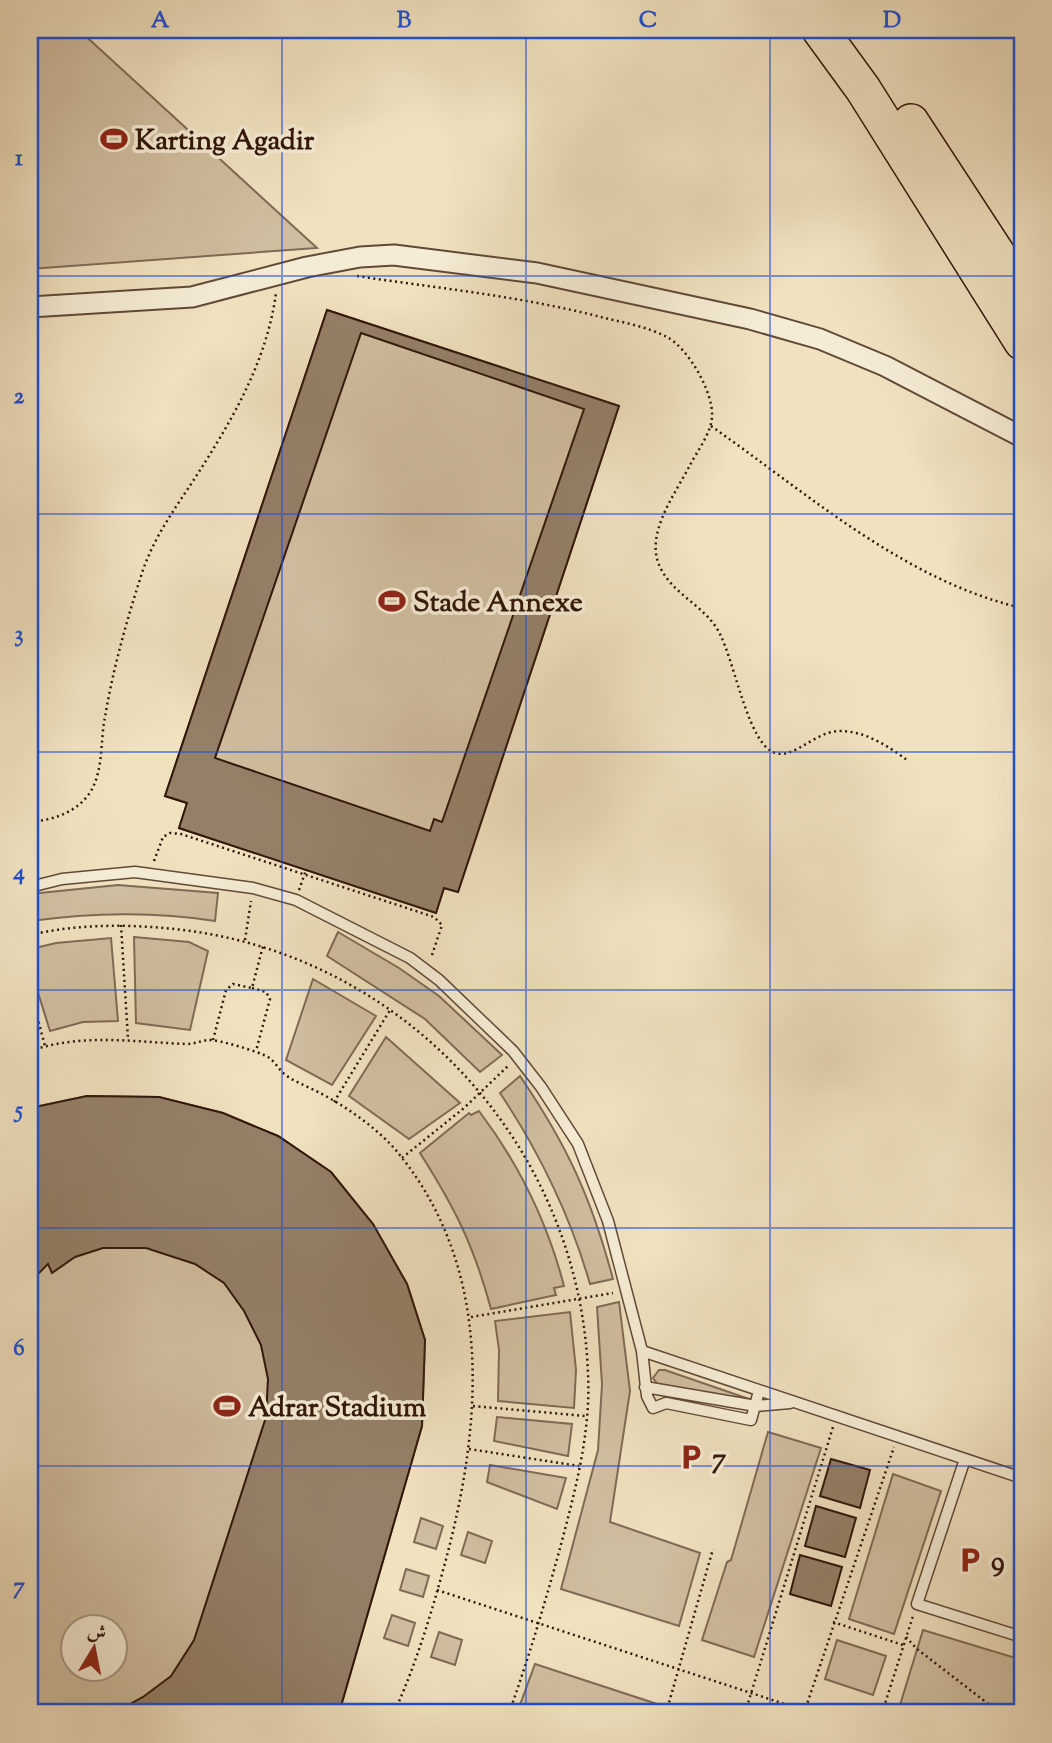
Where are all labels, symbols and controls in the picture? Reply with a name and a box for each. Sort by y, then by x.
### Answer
text: A [151,5,170,38]
text: B [397,5,412,38]
text: C [639,5,657,38]
text: D [883,5,901,38]
place label: Karting Agadir [135,122,315,162]
sports icon: Karting Agadir [99,124,129,154]
text: 1 [15,143,23,176]
text: 2 [14,381,25,414]
place label: Stade Annexe [413,584,583,624]
sports icon: Stade Annexe [377,586,407,616]
text: 3 [14,619,24,652]
text: 4 [12,857,25,890]
text: 5 [13,1095,23,1128]
text: 6 [13,1333,25,1366]
place label: Adrar Stadium [248,1389,427,1429]
sports icon: Adrar Stadium [212,1391,242,1421]
place label: 7 [712,1440,726,1480]
parking icon: 7 [676,1442,706,1472]
place label: 9 [991,1543,1005,1583]
parking icon: 9 [955,1545,985,1575]
text: 7 [13,1571,25,1604]
north arrow [60,1614,130,1684]
text: ش [85,1619,108,1649]

